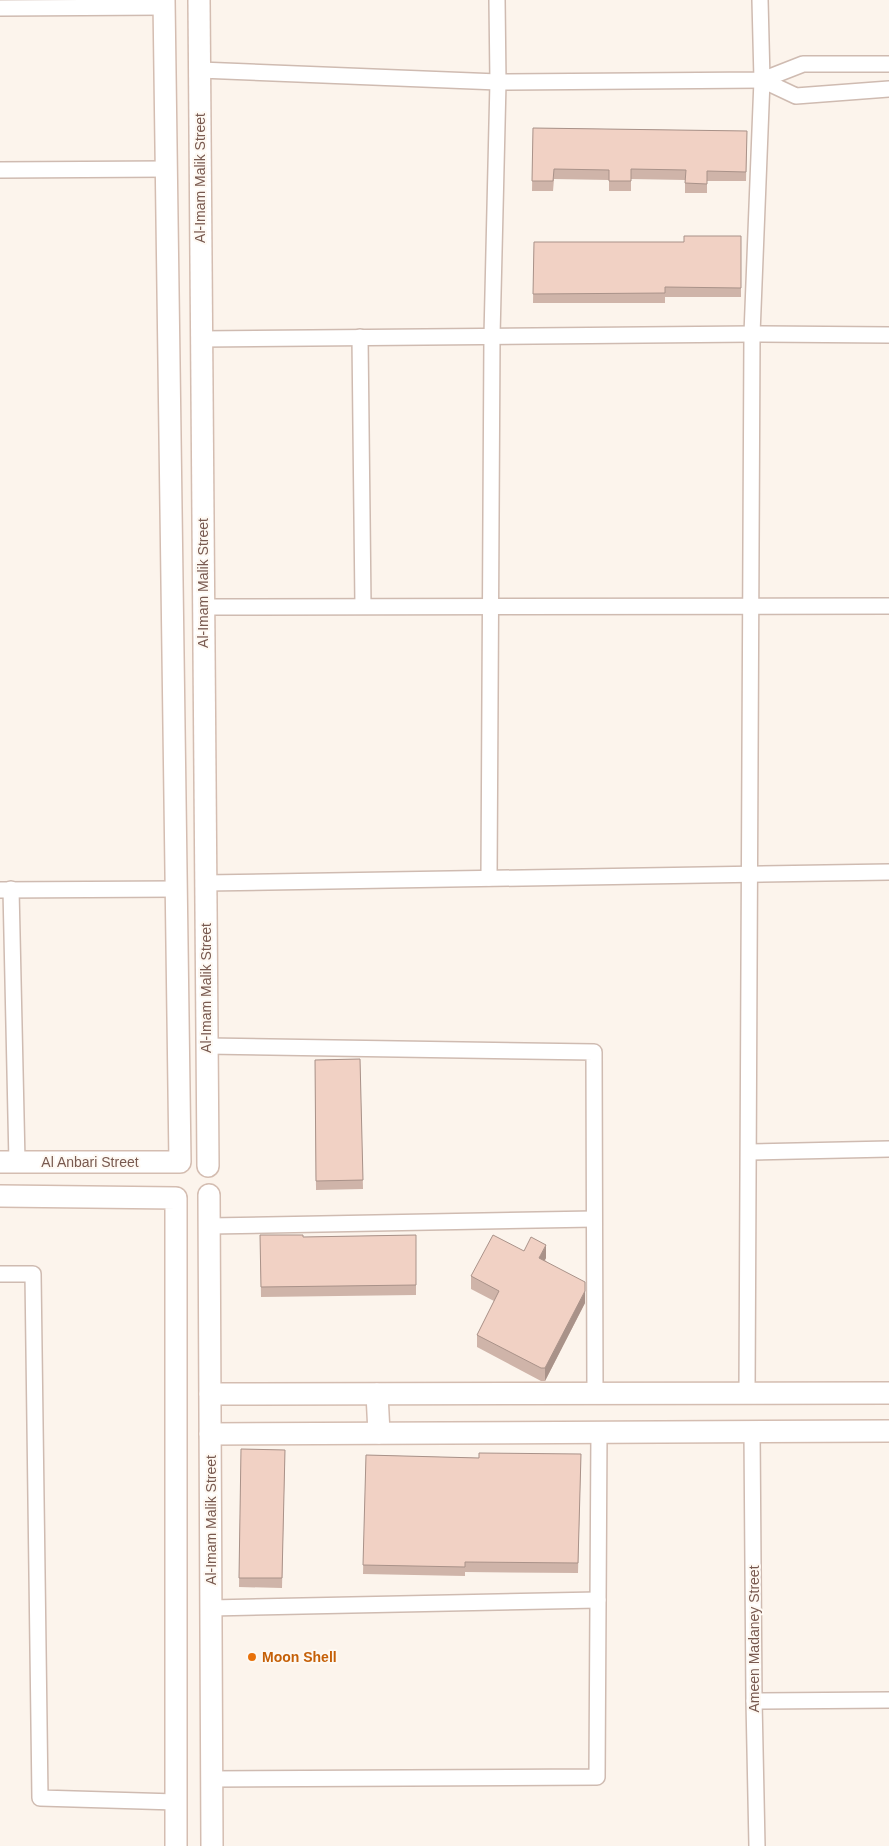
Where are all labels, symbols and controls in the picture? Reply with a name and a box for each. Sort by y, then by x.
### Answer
street label: Al-Imam Malik Street [192,113,208,243]
street label: Al-Imam Malik Street [195,518,211,648]
street label: Al-Imam Malik Street [198,923,214,1053]
street label: Al Anbari Street [41,1154,139,1170]
street label: Al-Imam Malik Street [203,1455,219,1585]
street label: Ameen Madaney Street [746,1565,762,1713]
place label: Moon Shell [262,1649,337,1665]
marker: Moon Shell [246,1651,258,1663]

